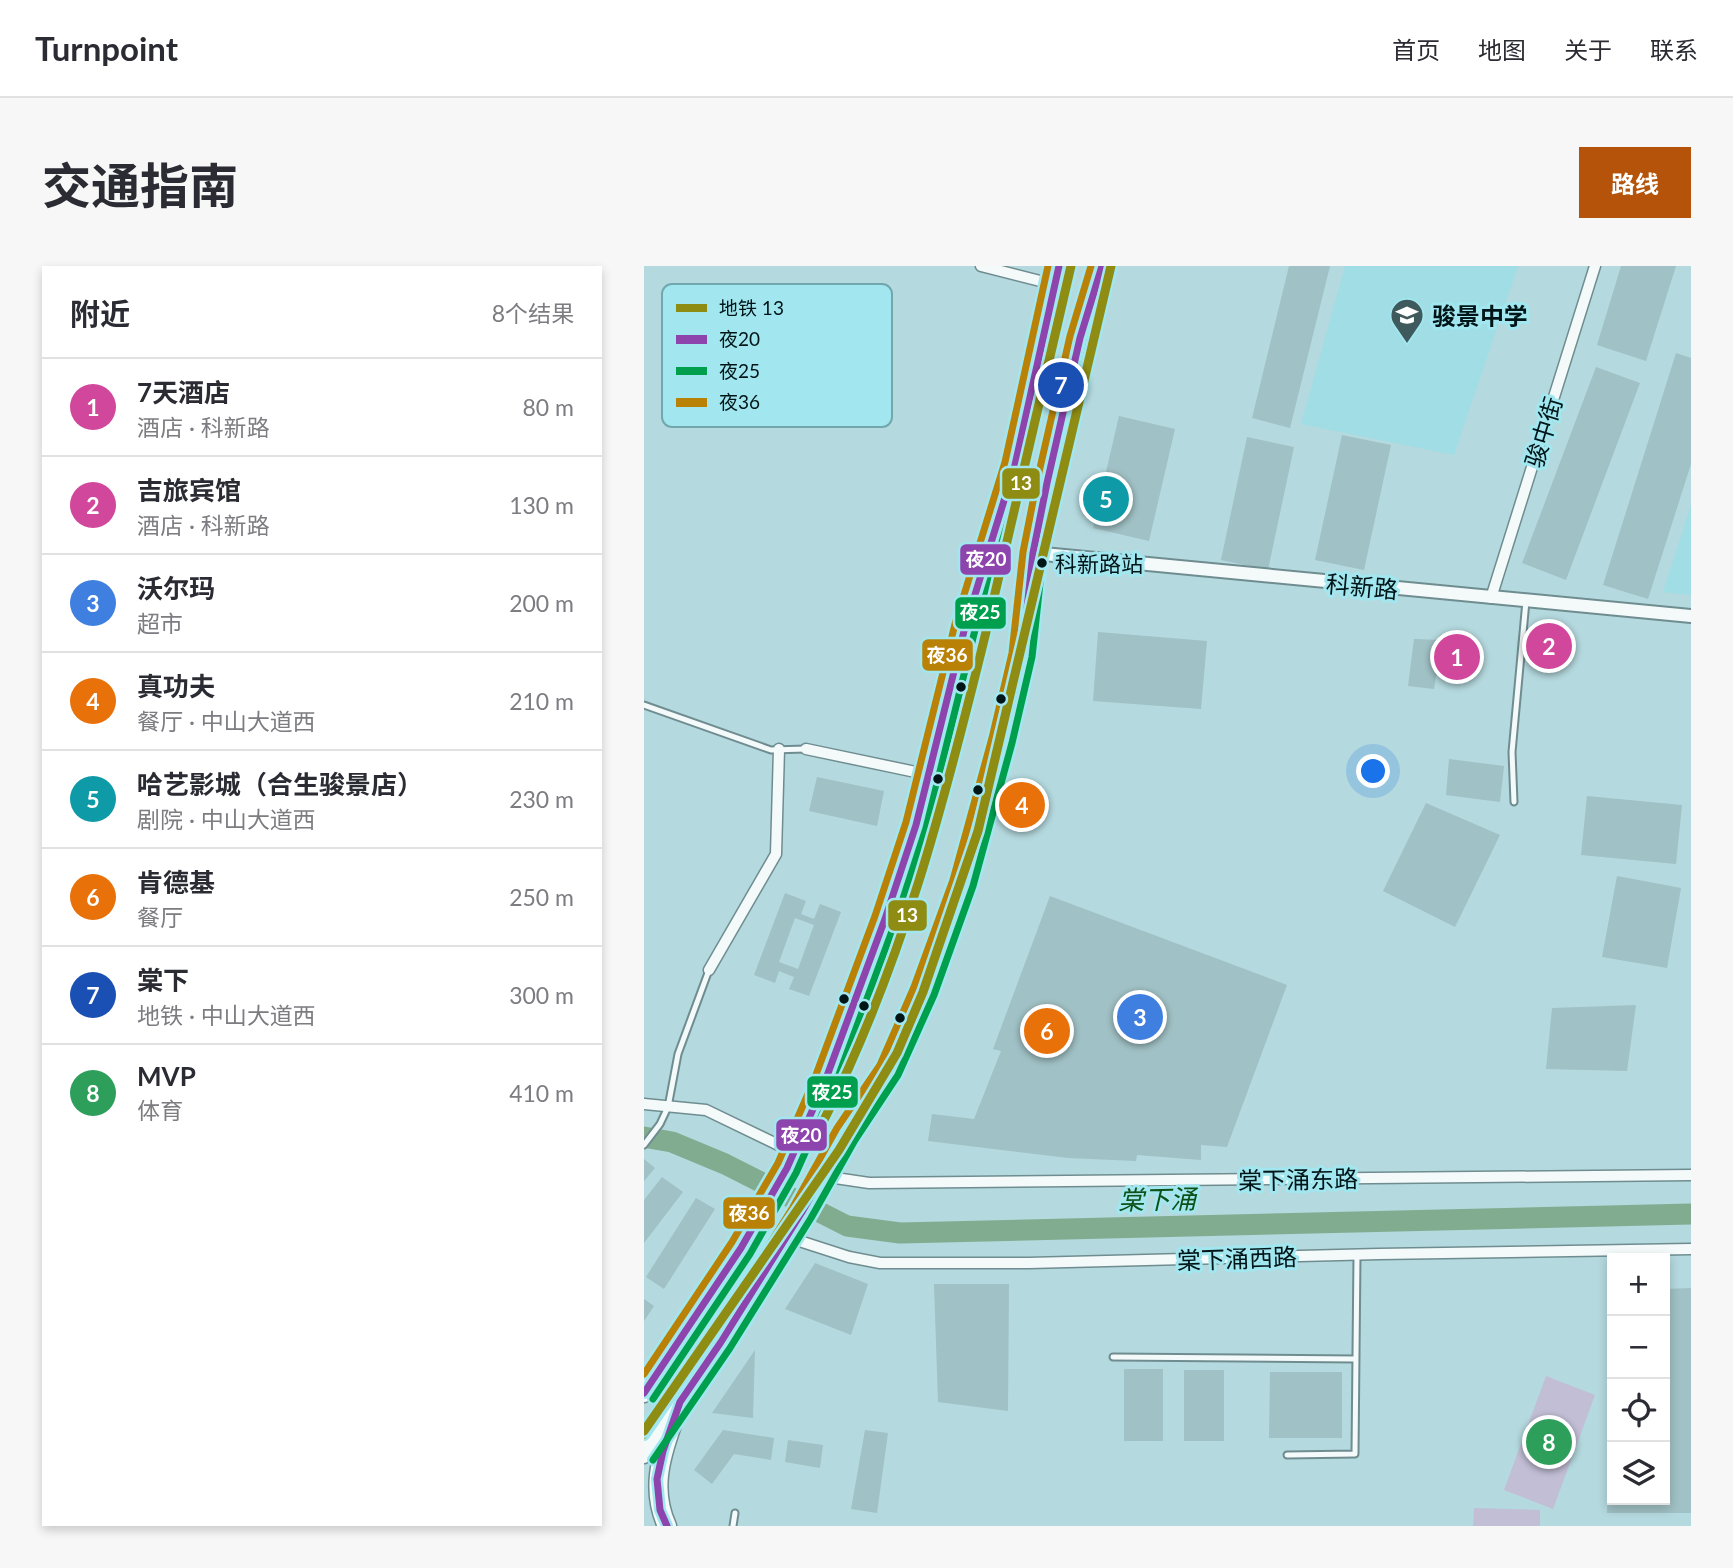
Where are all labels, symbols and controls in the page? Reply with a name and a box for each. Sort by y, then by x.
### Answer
text: Turnpoint [35,28,178,68]
text: 首页 [1392,35,1440,64]
text: 地图 [1478,35,1526,64]
text: 关于 [1564,35,1612,64]
text: 联系 [1650,35,1698,64]
button: 路线 [1579,147,1691,218]
text: 交通指南 [42,156,238,214]
legend [662,284,892,427]
text: 附近 [70,295,130,331]
text: 地铁 13 [719,296,784,319]
school or university icon: 骏景中学 [1388,296,1426,345]
text: 8个结果 [492,299,574,327]
place label: 骏景中学 [1432,301,1528,330]
text: 夜20 [719,327,760,350]
text: 夜25 [719,359,760,382]
pin: 7 [1038,359,1084,411]
text: 7天酒店 [137,376,230,408]
text: 夜36 [719,390,760,413]
text: 1 [86,393,100,421]
text: 80 m [523,393,574,421]
street label: 骏中街 [1519,393,1567,471]
text: 酒店 · 科新路 [137,413,270,441]
line badge: 13 [1001,467,1041,500]
text: 13 [1010,471,1032,494]
pin: 5 [1083,473,1129,525]
text: 吉旅宾馆 [137,474,241,506]
text: 2 [86,491,100,519]
text: 130 m [509,491,574,519]
text: 酒店 · 科新路 [137,511,270,539]
line badge: 夜20 [959,543,1012,576]
text: 夜20 [965,547,1007,570]
place label: 科新路站 [1055,550,1143,577]
marker: 科新路站 [1035,556,1049,570]
street label: 科新路 [1325,568,1399,604]
text: 沃尔玛 [137,572,215,604]
text: 3 [86,589,100,617]
text: 200 m [509,589,574,617]
line badge: 夜25 [954,596,1007,630]
text: 夜25 [959,600,1001,623]
text: 超市 [137,609,183,637]
pin: 2 [1526,620,1572,672]
pin: 1 [1434,631,1480,683]
line badge: 夜36 [921,638,974,672]
text: 夜36 [926,643,968,666]
text: 真功夫 [137,670,215,702]
unlabelled marker [954,680,968,694]
text: 4 [86,687,100,715]
text: 210 m [509,687,574,715]
unlabelled marker [994,692,1008,706]
text: 餐厅 · 中山大道西 [137,707,316,735]
your location [1356,754,1390,788]
text: 哈艺影城（合生骏景店） [137,768,423,800]
unlabelled marker [931,772,945,786]
pin: 4 [999,779,1045,831]
unlabelled marker [971,783,985,797]
text: 5 [86,785,100,813]
text: 230 m [509,785,574,813]
text: 剧院 · 中山大道西 [137,805,316,833]
text: 肯德基 [137,866,215,898]
text: 6 [86,883,100,911]
text: 250 m [509,883,574,911]
line badge: 13 [887,899,928,932]
text: 餐厅 [137,903,183,931]
text: 13 [896,903,918,926]
text: 棠下 [137,964,189,996]
text: 7 [86,981,100,1009]
text: 300 m [509,981,574,1009]
pin: 3 [1117,991,1163,1043]
unlabelled marker [837,992,851,1006]
unlabelled marker [857,999,871,1013]
text: 地铁 · 中山大道西 [137,1001,316,1029]
pin: 6 [1024,1005,1070,1057]
unlabelled marker [893,1011,907,1025]
text: MVP [137,1060,196,1092]
line badge: 夜25 [806,1075,859,1109]
text: 8 [86,1079,100,1107]
text: 410 m [509,1079,574,1107]
text: 夜25 [811,1080,853,1103]
text: 体育 [137,1096,183,1124]
line badge: 夜20 [775,1118,828,1152]
text: 夜20 [780,1123,822,1146]
street label: 棠下涌东路 [1238,1163,1358,1195]
water label: 棠下涌 [1118,1182,1199,1216]
line badge: 夜36 [722,1196,776,1230]
text: 夜36 [728,1201,770,1224]
street label: 棠下涌西路 [1177,1241,1297,1275]
map controls [1607,1253,1670,1505]
button: + [1607,1253,1670,1316]
button: − [1607,1316,1670,1379]
button: locate [1607,1379,1670,1442]
pin: 8 [1526,1416,1572,1468]
button: layers [1607,1442,1670,1505]

